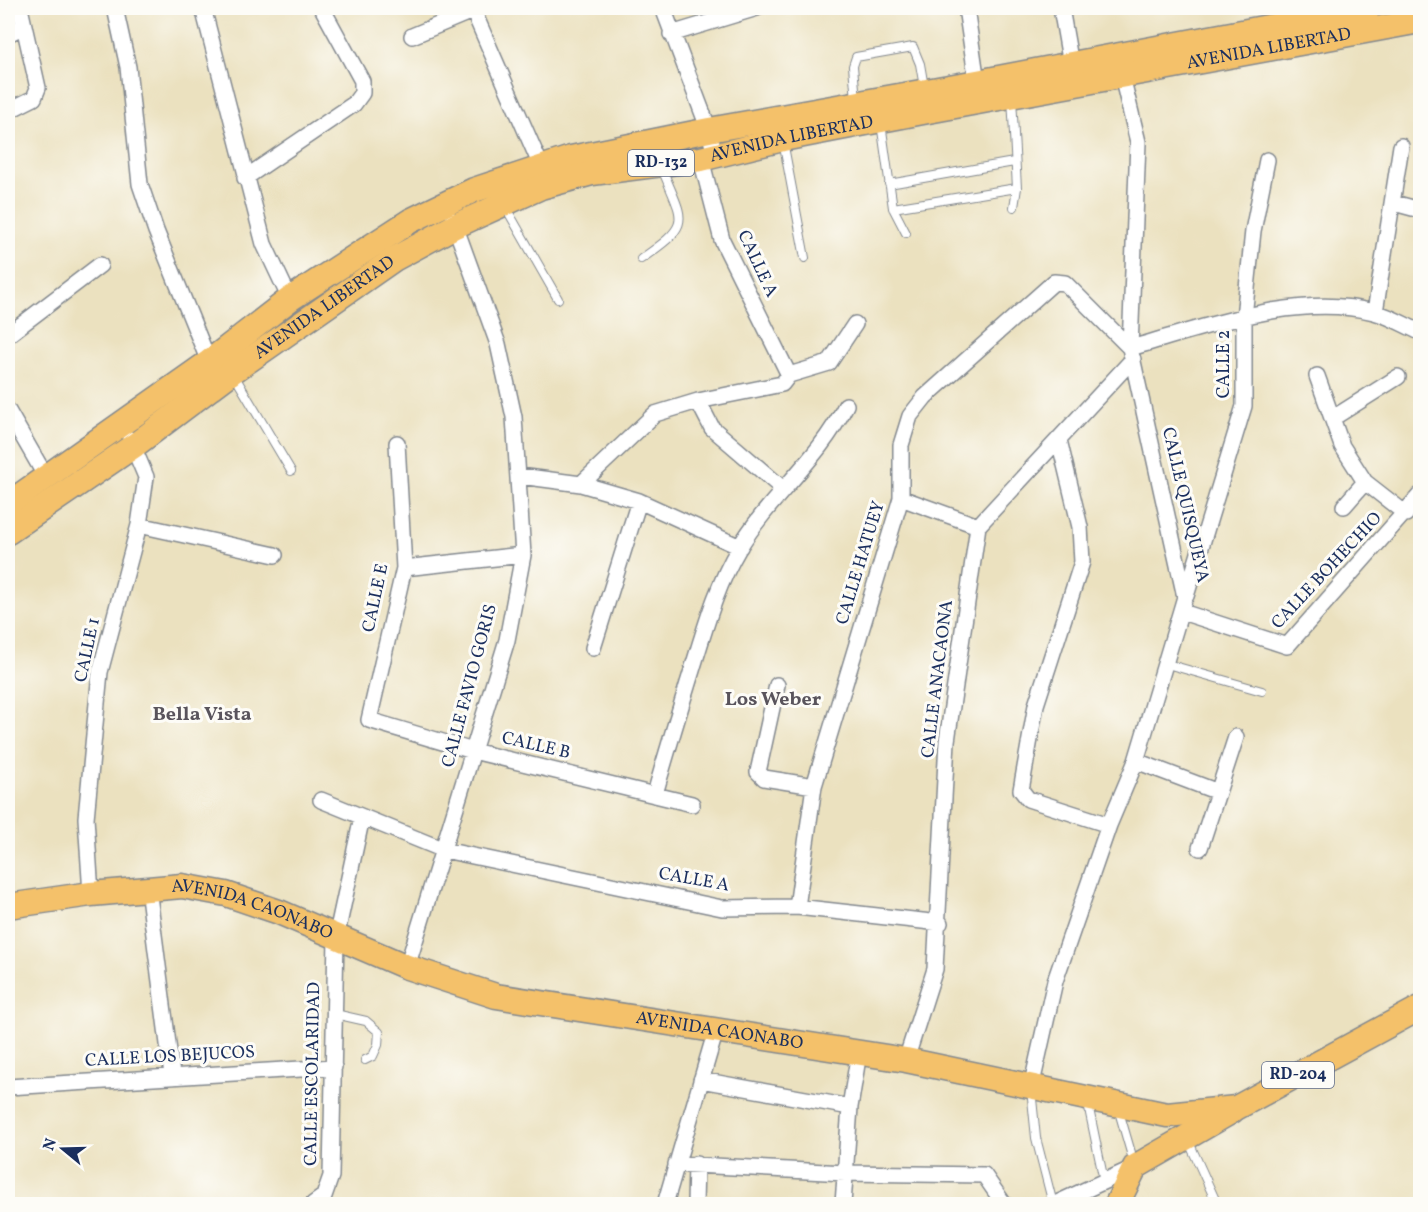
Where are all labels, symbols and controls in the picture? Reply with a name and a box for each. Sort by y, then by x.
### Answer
street label: AVENIDA LIBERTAD [1185,21,1353,76]
street label: AVENIDA LIBERTAD [707,109,875,169]
road number: RD-132 [628,150,694,176]
street label: CALLE A [731,226,784,302]
street label: AVENIDA LIBERTAD [249,250,400,365]
street label: CALLE 2 [1212,330,1237,398]
street label: CALLE QUISQUEYA [1155,425,1215,585]
street label: CALLE HATUEY [830,498,892,628]
street label: CALLE BOHECHIO [1266,507,1388,635]
street label: CALLE E [357,561,395,635]
street label: CALLE ANACAONA [916,598,960,760]
street label: CALLE FAVIO GORIS [436,602,504,770]
street label: CALLE 1 [69,615,107,685]
district label: Los Weber [725,686,822,714]
district label: Bella Vista [152,701,252,729]
street label: CALLE B [499,726,573,766]
street label: CALLE A [657,861,732,899]
street label: AVENIDA CAONABO [170,873,337,946]
street label: CALLE ESCOLARIDAD [299,982,327,1166]
street label: AVENIDA CAONABO [634,1006,805,1056]
street label: CALLE LOS BEJUCOS [84,1040,256,1074]
road number: RD-204 [1262,1062,1334,1088]
north arrow [33,1119,93,1179]
text: N [38,1135,63,1154]

